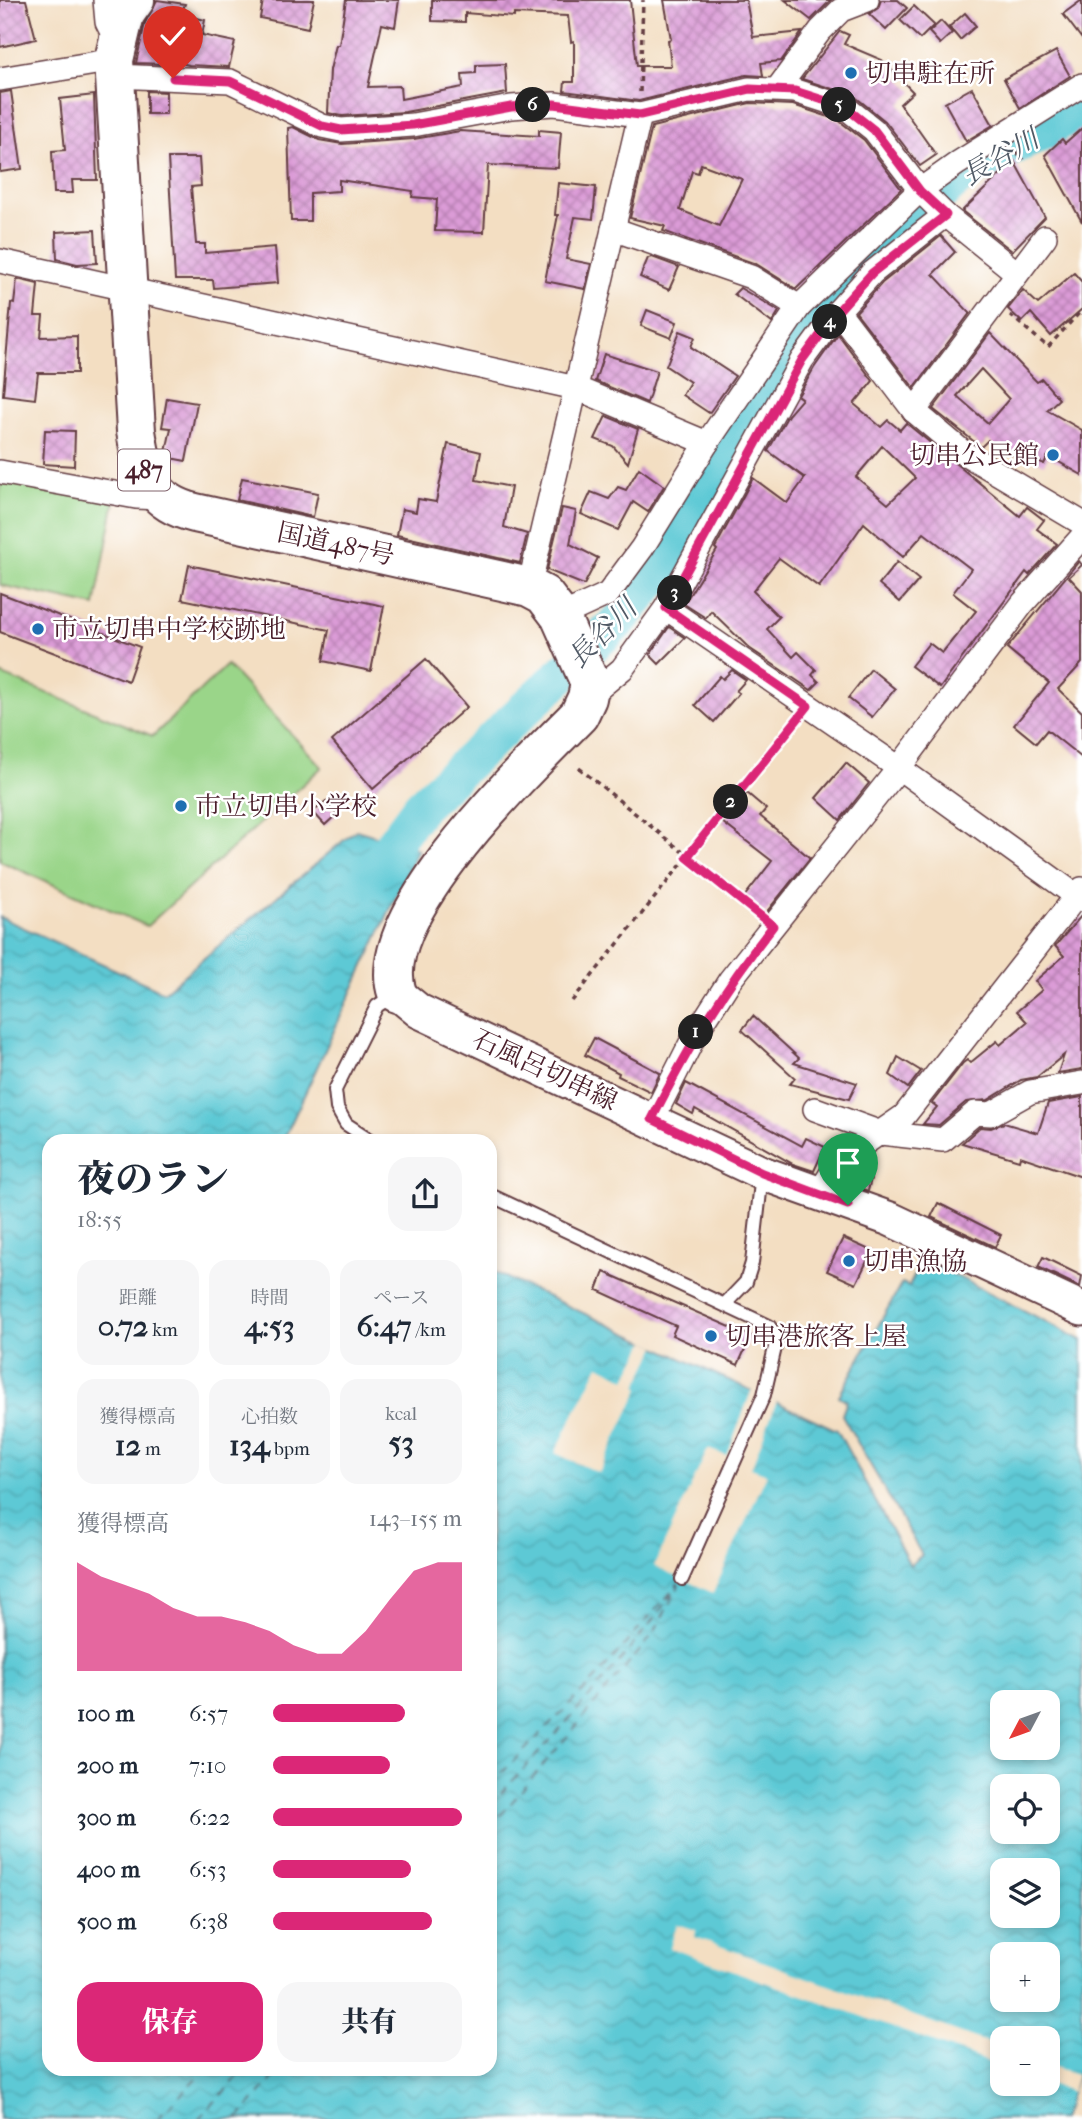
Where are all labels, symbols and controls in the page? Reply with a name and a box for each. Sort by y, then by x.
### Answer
pin [143,6,203,78]
icon: check [154,17,192,55]
place label: 切串駐在所 [865,58,995,89]
marker: 切串駐在所 [843,65,859,81]
pin: 6 [516,88,550,122]
pin: 5 [822,88,856,122]
text: 6 [527,93,538,115]
text: 5 [834,93,843,115]
water label: 長谷川 [955,120,1047,192]
pin: 4 [812,304,848,340]
text: 4 [824,310,835,332]
place label: 切串公民館 [909,440,1039,471]
marker: 切串公民館 [1045,447,1061,463]
road number: 487 [118,449,170,490]
street label: 国道487号 [275,516,397,572]
pin: 3 [658,576,692,610]
text: 3 [671,581,678,603]
water label: 長谷川 [561,590,645,674]
place label: 市立切串中学校跡地 [52,614,286,645]
marker: 市立切串中学校跡地 [30,621,46,637]
pin: 2 [714,784,748,820]
text: 2 [726,790,735,812]
place label: 市立切串小学校 [195,791,377,822]
marker: 市立切串小学校 [173,798,189,814]
pin: 1 [678,1014,714,1050]
text: 1 [692,1020,699,1042]
street label: 石風呂切串線 [468,1023,622,1117]
pin [818,1133,878,1205]
icon: arrive [829,1144,867,1182]
text: 夜のラン [77,1157,229,1202]
button: share [388,1157,462,1231]
text: 18:55 [77,1206,122,1233]
place label: 切串漁協 [863,1246,967,1277]
marker: 切串漁協 [841,1253,857,1269]
text: 距離 [119,1287,157,1309]
text: 時間 [250,1287,289,1309]
text: ペース [373,1287,429,1309]
text: 0.72 [98,1309,148,1344]
text: 4:53 [244,1309,295,1344]
text: 6:47 [357,1309,411,1344]
text: km [148,1319,178,1341]
text: /km [411,1319,446,1341]
place label: 切串港旅客上屋 [725,1321,907,1352]
marker: 切串港旅客上屋 [703,1328,719,1344]
text: kcal [385,1403,417,1425]
text: 獲得標高 [100,1406,176,1428]
text: 心拍数 [241,1406,298,1428]
text: 53 [389,1425,414,1460]
text: 12 [115,1428,141,1463]
text: 134 [229,1428,270,1463]
text: m [141,1438,161,1460]
text: bpm [270,1438,310,1460]
text: 143–155 m [369,1505,462,1532]
text: 獲得標高 [77,1510,169,1537]
north arrow [990,1690,1060,1760]
map controls [990,1690,1060,2096]
text: 100 m [77,1700,135,1727]
text: 6:57 [189,1700,228,1727]
text: 200 m [77,1752,138,1779]
text: 7:10 [189,1752,226,1779]
button: locate [990,1774,1060,1844]
text: 300 m [77,1804,136,1831]
text: 6:22 [189,1804,231,1831]
text: 400 m [77,1856,140,1883]
text: 6:53 [189,1856,226,1883]
button: layers [990,1858,1060,1928]
text: 500 m [77,1908,136,1935]
text: 6:38 [189,1908,228,1935]
button: + [990,1942,1060,2012]
button: 保存 [77,1982,263,2062]
button: 共有 [277,1982,462,2062]
button: − [990,2026,1060,2096]

